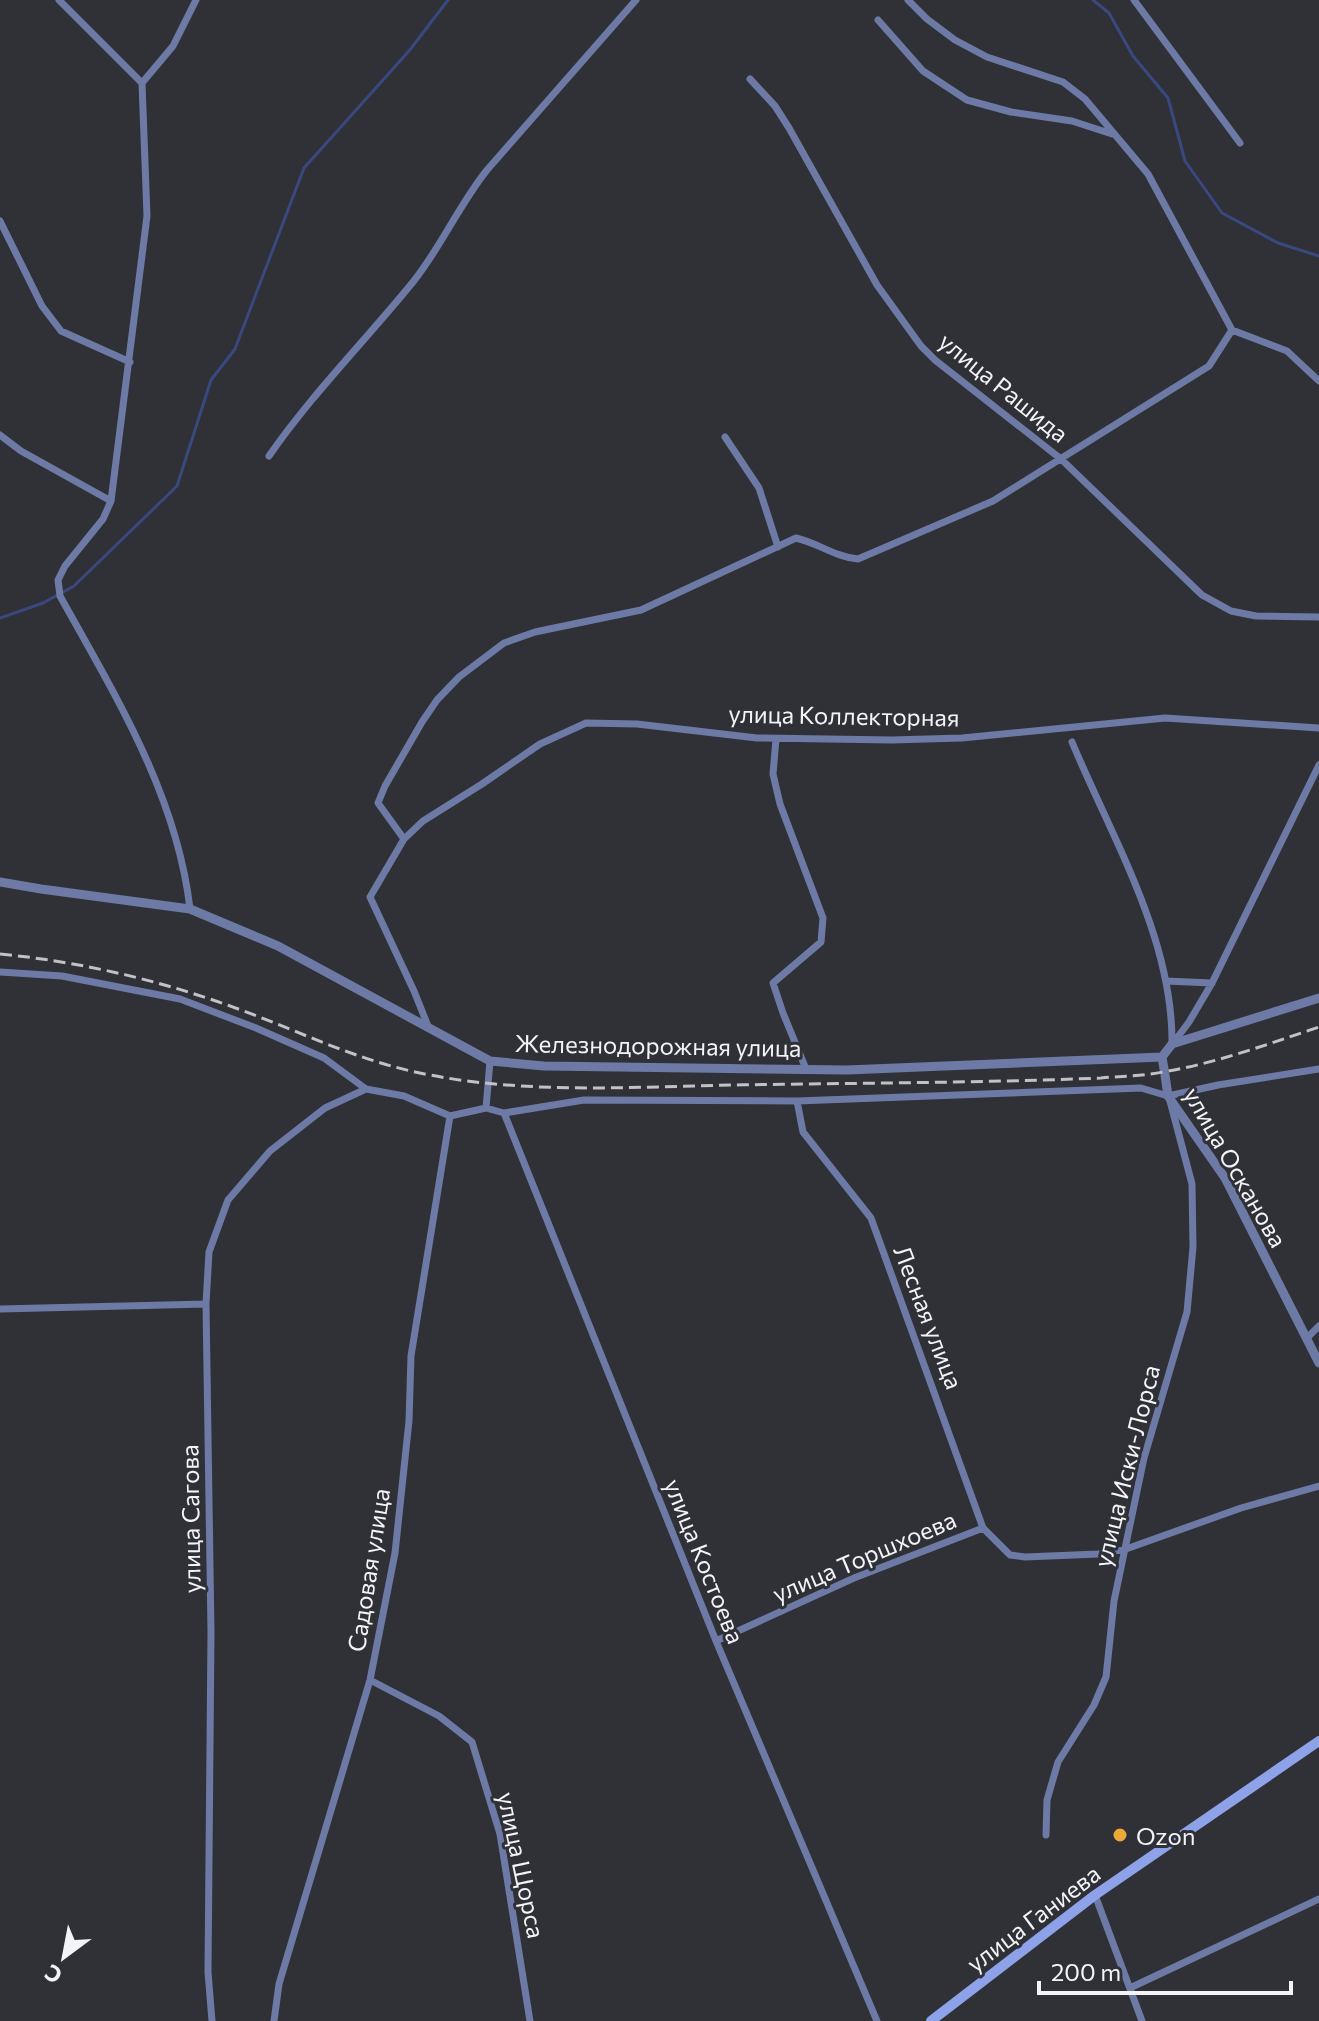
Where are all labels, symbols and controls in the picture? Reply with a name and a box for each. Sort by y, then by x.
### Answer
street label: улица Рашида [934,326,1074,448]
street label: улица Коллекторная [728,698,960,732]
street label: Железнодорожная улица [514,1028,802,1062]
street label: улица Осканова [1178,1082,1294,1252]
street label: Лесная улица [888,1241,970,1393]
street label: улица Иски-Лорса [1087,1362,1165,1570]
street label: улица Сагова [174,1444,206,1594]
street label: улица Костоева [659,1474,751,1648]
street label: Садовая улица [341,1486,395,1654]
street label: улица Торшхоева [768,1504,960,1608]
street label: улица Щорса [492,1789,552,1941]
place label: Ozon [1136,1821,1196,1850]
marker: Ozon [1111,1826,1129,1844]
street label: улица Ганиева [961,1858,1105,1978]
north arrow [24,1917,104,1997]
scale bar [1039,1945,1291,1995]
text: 200 m [1051,1957,1121,1986]
text: С [40,1959,67,1990]

